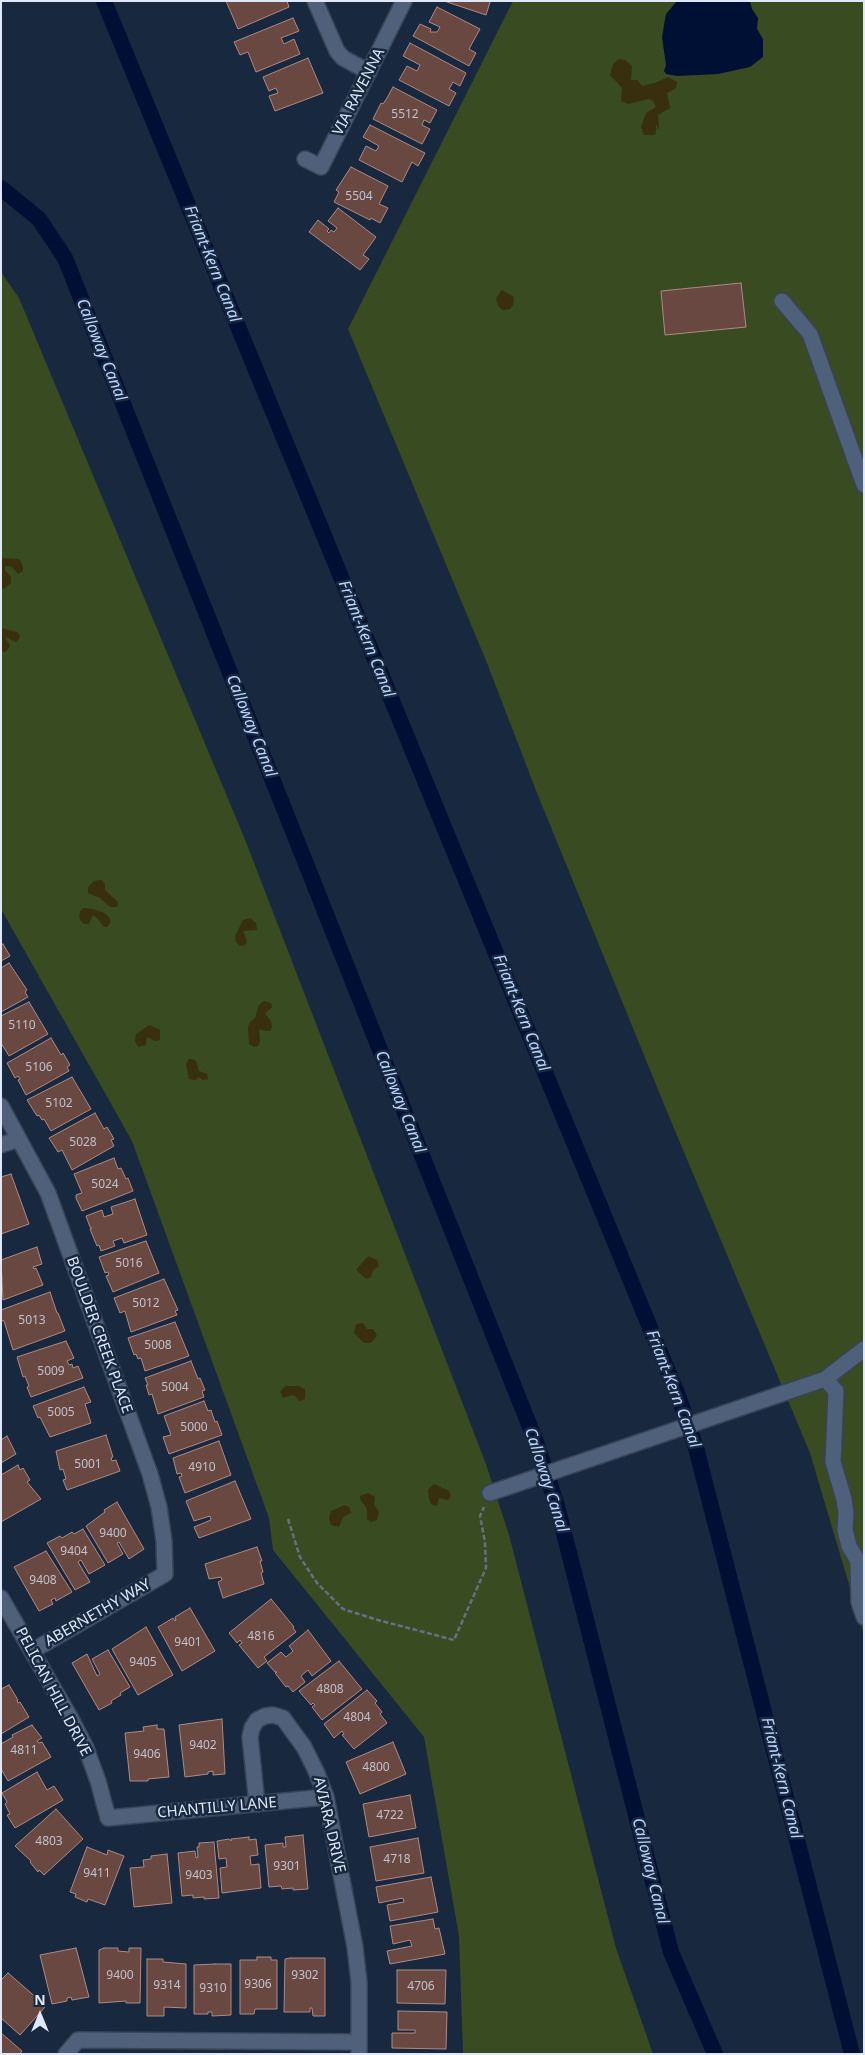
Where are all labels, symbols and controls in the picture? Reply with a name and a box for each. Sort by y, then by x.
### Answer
street label: VIA RAVENNA [329,45,389,139]
house number: 5512 [391,108,419,122]
house number: 5504 [345,190,373,204]
water label: Friant-Kern Canal [180,203,244,325]
water label: Calloway Canal [72,296,130,404]
water label: Friant-Kern Canal [334,578,398,700]
water label: Calloway Canal [222,672,280,780]
water label: Friant-Kern Canal [489,952,553,1074]
house number: 5110 [8,1019,36,1033]
water label: Calloway Canal [371,1048,429,1156]
house number: 5106 [25,1061,53,1075]
house number: 5102 [45,1097,73,1111]
house number: 5028 [69,1136,97,1150]
house number: 5024 [91,1178,119,1192]
street label: BOULDER CREEK PLACE [62,1254,136,1416]
house number: 5016 [115,1257,143,1271]
house number: 5012 [132,1297,160,1311]
house number: 5013 [18,1314,46,1328]
water label: Friant-Kern Canal [642,1327,704,1451]
house number: 5008 [144,1339,172,1353]
house number: 5009 [37,1365,65,1379]
house number: 5004 [161,1381,189,1395]
house number: 5005 [47,1406,75,1420]
house number: 5000 [180,1421,208,1435]
water label: Calloway Canal [520,1425,572,1535]
house number: 5001 [74,1458,102,1472]
house number: 4910 [188,1461,216,1475]
house number: 9400 [99,1527,127,1541]
house number: 9404 [60,1545,88,1559]
house number: 9408 [29,1574,57,1588]
street label: ABERNETHY WAY [42,1575,154,1651]
street label: PELICAN HILL DRIVE [11,1625,95,1759]
house number: 4816 [247,1630,275,1644]
house number: 9401 [174,1636,202,1650]
house number: 9405 [129,1656,157,1670]
house number: 4808 [316,1683,344,1697]
house number: 4804 [343,1711,371,1725]
water label: Friant-Kern Canal [757,1715,805,1841]
house number: 9402 [189,1739,217,1753]
house number: 4811 [10,1744,38,1758]
house number: 9406 [133,1748,161,1762]
house number: 4800 [362,1761,390,1775]
street label: AVIARA DRIVE [309,1775,349,1875]
street label: CHANTILLY LANE [157,1794,277,1822]
house number: 4722 [376,1809,404,1823]
water label: Calloway Canal [628,1816,672,1926]
house number: 4803 [35,1835,63,1849]
house number: 4718 [383,1853,411,1867]
house number: 9301 [273,1860,301,1874]
house number: 9411 [83,1867,111,1881]
house number: 9403 [185,1869,213,1883]
house number: 9400 [106,1969,134,1983]
house number: 9302 [291,1969,319,1983]
house number: 9306 [244,1978,272,1992]
house number: 9314 [153,1979,181,1993]
house number: 4706 [407,1980,435,1994]
house number: 9310 [199,1982,227,1996]
north arrow [15,1990,65,2040]
text: N [34,1990,46,2009]

